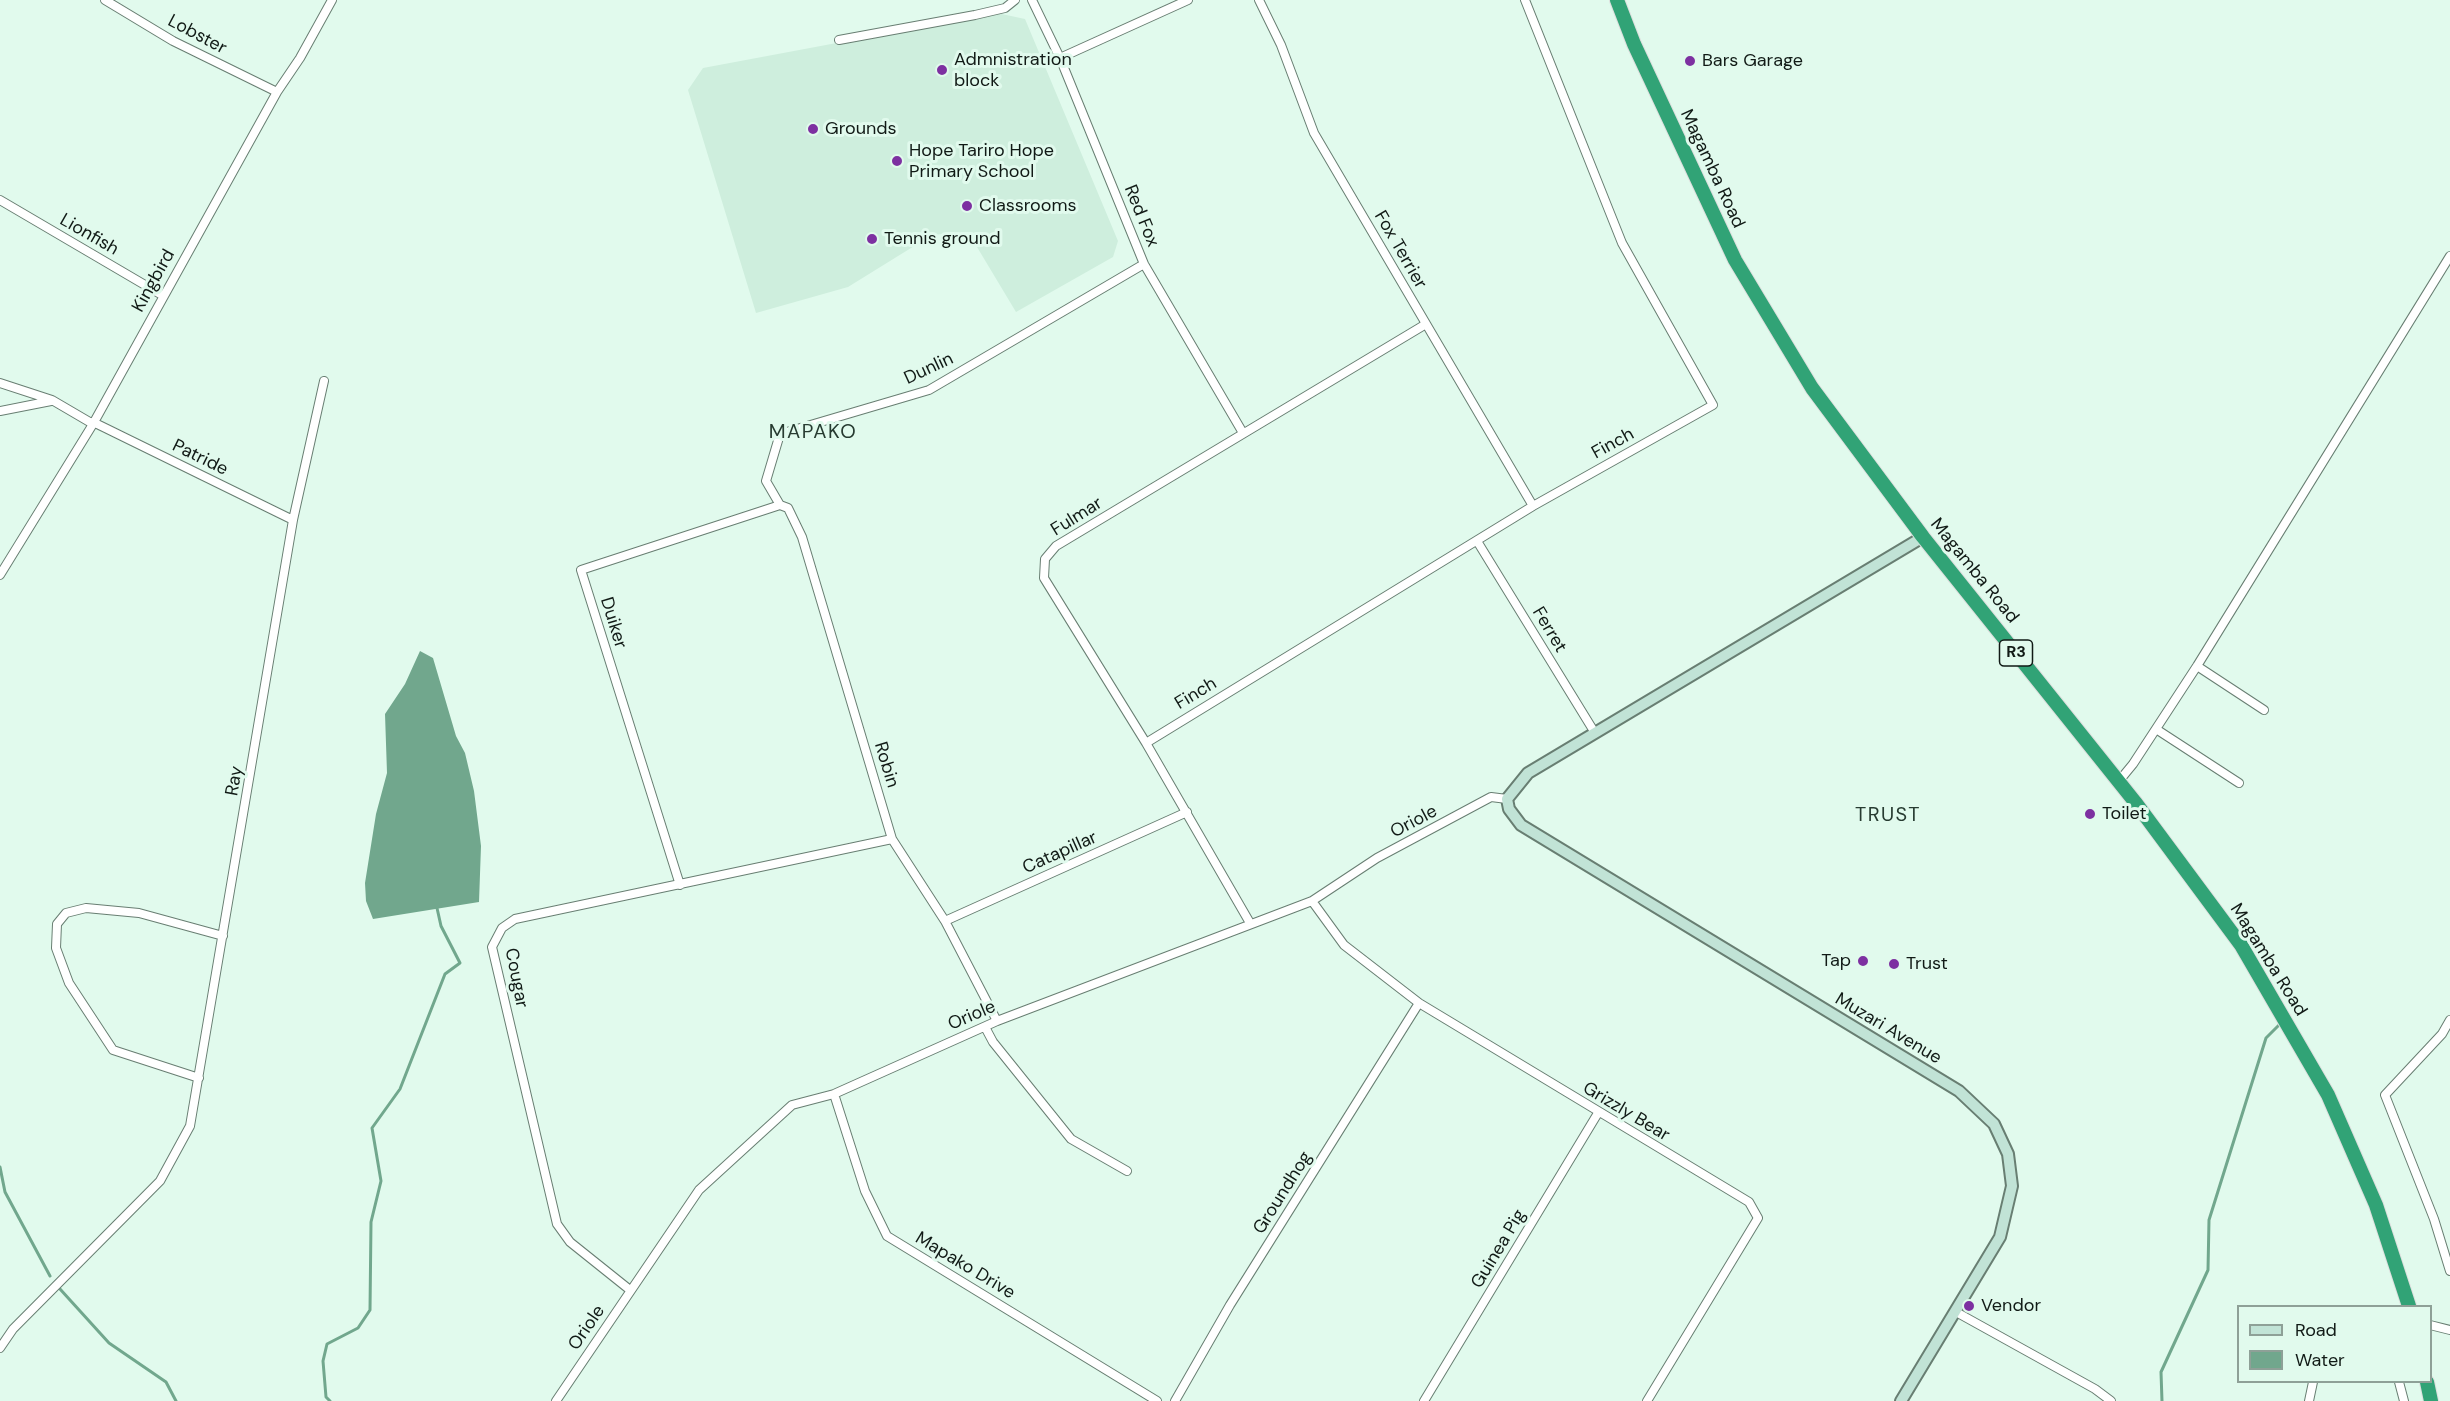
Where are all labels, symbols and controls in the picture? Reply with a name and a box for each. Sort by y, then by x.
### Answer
street label: Lobster [164,11,230,59]
place label: Admnistration block [954,49,1072,92]
place label: Bars Garage [1702,50,1803,72]
marker: Bars Garage [1683,54,1697,68]
marker: Admnistration block [935,63,949,77]
street label: Magamba Road [1675,106,1749,232]
place label: Grounds [825,118,897,140]
marker: Grounds [806,122,820,136]
place label: Hope Tariro Hope Primary School [909,140,1054,182]
marker: Hope Tariro Hope Primary School [890,154,904,168]
street label: Red Fox [1119,182,1163,250]
place label: Classrooms [979,195,1077,217]
marker: Classrooms [960,199,974,213]
street label: Fox Terrier [1369,207,1431,293]
street label: Lionfish [56,210,122,260]
place label: Tennis ground [884,228,1000,250]
marker: Tennis ground [865,232,879,246]
street label: Kingbird [128,246,180,316]
street label: Dunlin [901,348,957,390]
district label: MAPAKO [769,421,857,445]
street label: Finch [1588,424,1638,464]
street label: Patride [169,435,231,481]
street label: Fulmar [1047,493,1107,541]
street label: Magamba Road [1925,514,2023,628]
street label: Duiker [595,595,631,651]
street label: Ferret [1527,603,1571,657]
road number: R3 [2000,640,2032,666]
street label: Finch [1171,673,1221,715]
street label: Robin [869,739,903,791]
street label: Ray [222,764,248,798]
street label: Oriole [1387,801,1441,843]
place label: Toilet [2102,803,2146,825]
district label: TRUST [1855,804,1921,828]
marker: Toilet [2083,807,2097,821]
street label: Catapillar [1019,827,1101,879]
street label: Magamba Road [2225,900,2311,1020]
street label: Cougar [500,946,532,1010]
place label: Tap [1821,950,1851,972]
place label: Trust [1906,953,1948,975]
marker: Tap [1856,954,1870,968]
marker: Trust [1887,957,1901,971]
street label: Muzari Avenue [1831,989,1945,1069]
street label: Oriole [945,996,999,1036]
street label: Grizzly Bear [1579,1078,1673,1146]
street label: Groundhog [1249,1148,1317,1238]
street label: Guinea Pig [1467,1206,1531,1292]
street label: Mapako Drive [911,1228,1019,1304]
place label: Vendor [1981,1295,2041,1317]
marker: Vendor [1962,1299,1976,1313]
street label: Oriole [564,1301,610,1355]
legend [2237,1305,2432,1383]
text: Road [2295,1318,2337,1342]
text: Water [2295,1348,2345,1372]

